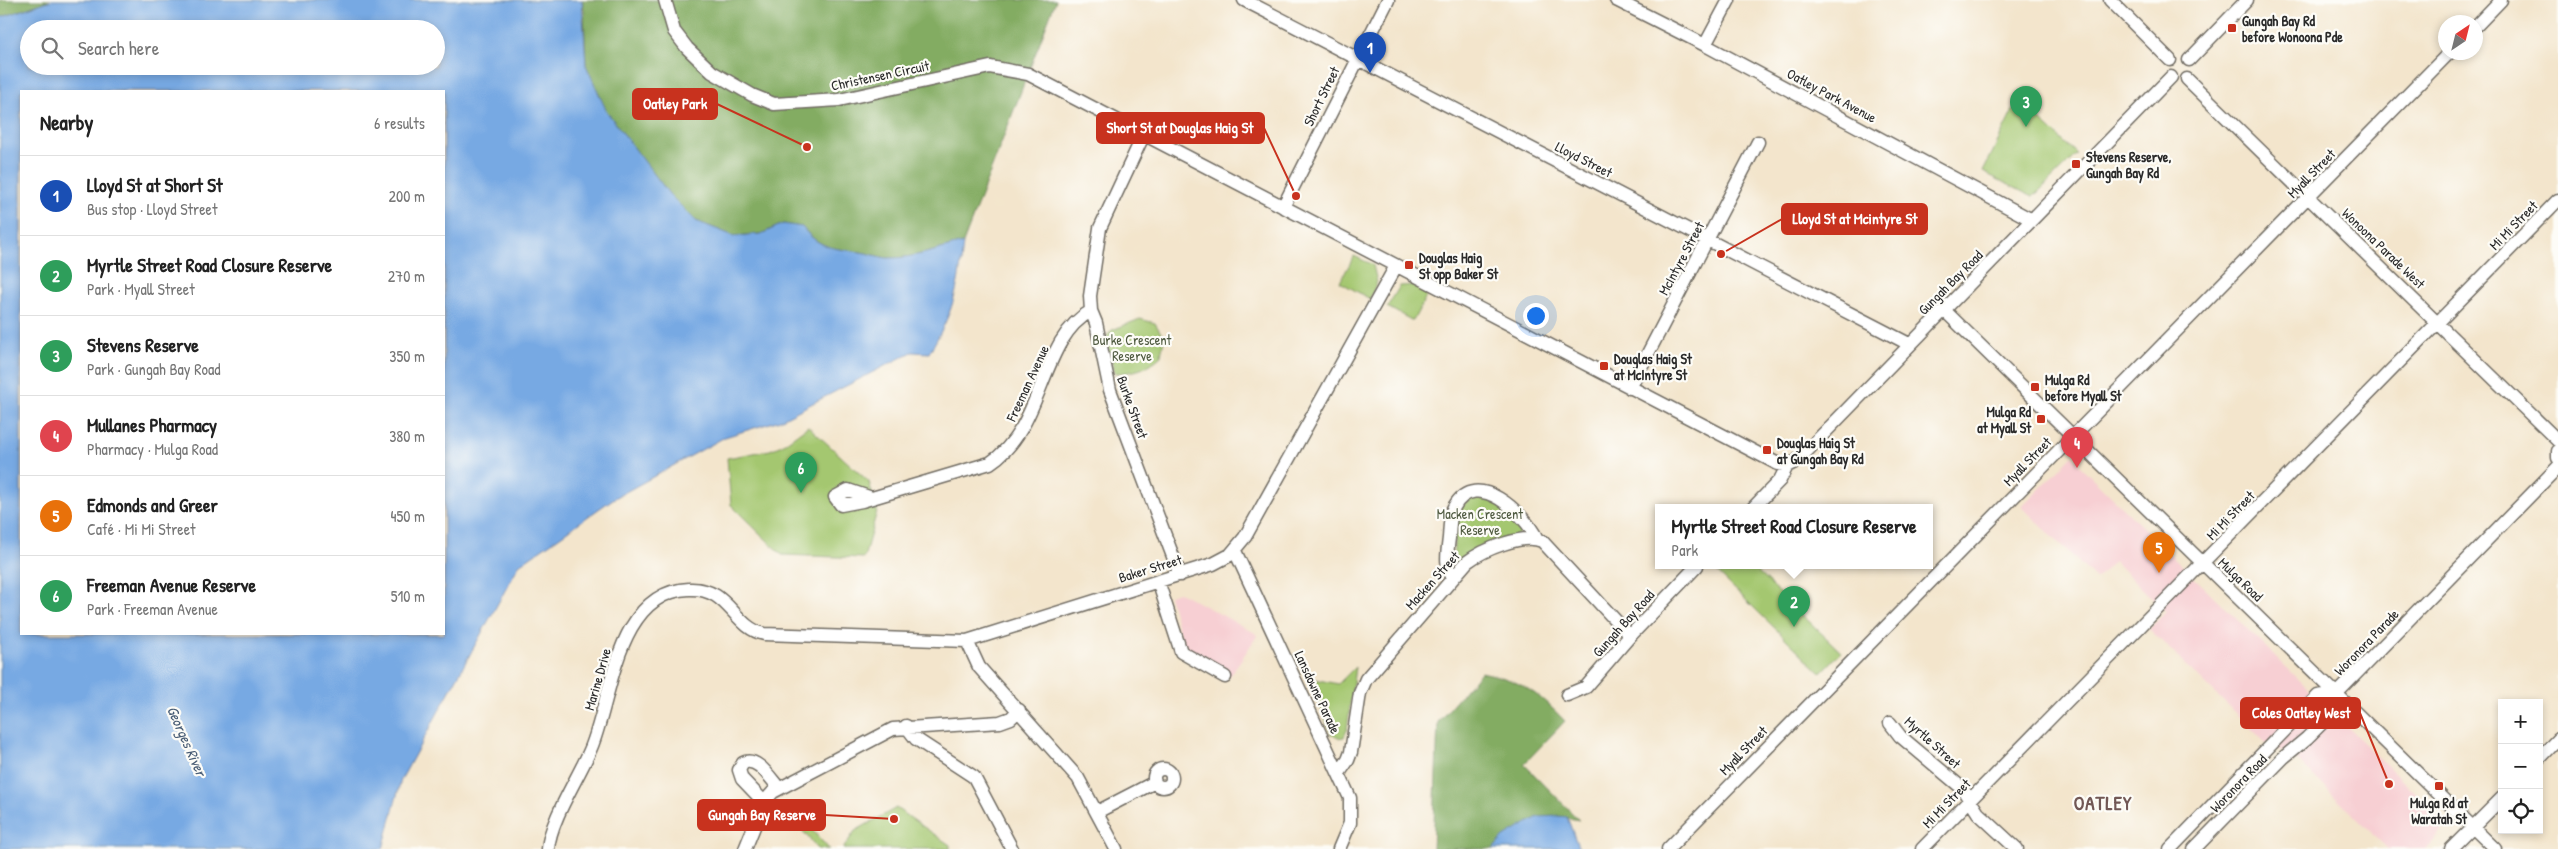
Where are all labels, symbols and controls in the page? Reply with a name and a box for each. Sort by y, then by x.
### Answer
place label: Gungah Bay Rd before Wonoona Pde [2242,11,2343,46]
north arrow [2438,15,2483,60]
search box [20,20,445,75]
marker: Gungah Bay Rd before Wonoona Pde [2226,22,2238,34]
pin: 1 [1354,32,1386,73]
icon: search [38,34,66,62]
text: Search here [78,35,159,61]
street label: Christensen Circuit [829,55,931,95]
street label: Short Street [1298,63,1344,129]
street label: Oatley Park Avenue [1784,63,1880,128]
pin: 3 [2010,86,2042,127]
callout: Oatley Park [633,89,717,119]
text: Oatley Park [643,93,708,115]
text: Nearby [40,108,93,137]
text: 6 results [374,112,425,134]
callout: Short St at Douglas Haig St [1097,113,1264,143]
text: Short St at Douglas Haig St [1107,117,1254,139]
street label: Lloyd Street [1552,137,1616,182]
street label: Myall Street [2283,144,2340,202]
place label: Stevens Reserve, Gungah Bay Rd [2086,147,2171,184]
marker: Stevens Reserve, Gungah Bay Rd [2070,158,2082,170]
text: Lloyd St at Short St [87,172,222,198]
text: 1 [53,185,59,207]
text: 200 m [389,185,425,207]
street label: Mi Mi Street [2485,196,2541,254]
text: Bus stop · Lloyd Street [87,198,217,220]
street label: Wonoona Parade West [2338,203,2430,293]
callout: Lloyd St at Mcintyre St [1782,204,1927,234]
text: Lloyd St at Mcintyre St [1793,208,1918,230]
street label: McIntyre Street [1654,218,1709,299]
street label: Gungah Bay Road [1914,245,1988,319]
place label: Douglas Haig St opp Baker St [1419,248,1499,285]
text: Myrtle Street Road Closure Reserve [87,252,332,278]
marker: Douglas Haig St opp Baker St [1403,259,1415,271]
text: 2 [52,265,60,287]
text: 270 m [388,265,425,287]
text: Park · Myall Street [87,278,195,300]
your location [1523,303,1549,329]
park label: Burke Crescent Reserve [1093,330,1172,365]
text: Stevens Reserve [87,332,199,358]
street label: Freeman Avenue [1001,342,1053,425]
text: 3 [52,345,60,367]
text: 350 m [389,345,425,367]
place label: Douglas Haig St at McIntyre St [1614,349,1693,386]
text: Park · Gungah Bay Road [87,358,221,380]
marker: Douglas Haig St at McIntyre St [1598,360,1610,372]
place label: Mulga Rd before Myall St [2045,370,2123,407]
street label: Burke Street [1113,373,1153,441]
marker: Mulga Rd before Myall St [2029,381,2041,393]
place label: Mulga Rd at Myall St [1977,402,2032,439]
text: Mullanes Pharmacy [87,412,217,438]
marker: Mulga Rd at Myall St [2035,413,2047,425]
text: 4 [53,425,59,447]
text: 380 m [389,425,425,447]
pin: 4 [2061,427,2093,468]
street label: Myall Street [1999,432,2056,490]
place label: Douglas Haig St at Gungah Bay Rd [1777,433,1864,470]
text: Pharmacy · Mulga Road [87,438,218,460]
marker: Douglas Haig St at Gungah Bay Rd [1761,444,1773,456]
pin: 6 [785,452,817,493]
street label: Mi Mi Street [2202,486,2258,544]
text: Edmonds and Greer [87,492,218,518]
park label: Macken Crescent Reserve [1437,504,1523,539]
popup [1655,504,1933,569]
text: 5 [53,505,59,527]
text: 450 m [391,505,425,527]
text: Myrtle Street Road Closure Reserve [1671,513,1917,539]
text: Café · Mi Mi Street [87,518,196,540]
pin: 5 [2143,532,2175,573]
text: Park [1671,539,1698,561]
street label: Macken Street [1401,546,1464,613]
street label: Baker Street [1116,549,1184,587]
street label: Mulga Road [2214,553,2268,606]
text: Freeman Avenue Reserve [87,572,256,598]
text: 6 [53,585,59,607]
text: 510 m [391,585,425,607]
street label: Gungah Bay Road [1588,585,1659,661]
pin: 2 [1778,586,1810,627]
text: Park · Freeman Avenue [87,598,218,620]
street label: Woronora Parade [2329,604,2403,679]
street label: Marine Drive [579,645,615,712]
street label: Lansdowne Parade [1291,648,1346,737]
callout: Coles Oatley West [2241,698,2360,728]
map controls [2498,699,2543,834]
button: + [2498,699,2543,744]
text: Coles Oatley West [2252,702,2351,724]
water label: Georges River [162,703,213,781]
street label: Myrtle Street [1900,712,1965,773]
street label: Myall Street [1715,721,1772,779]
button: − [2498,744,2543,789]
street label: Woronora Road [2205,749,2271,816]
street label: Mi Mi Street [1918,774,1974,832]
marker: Mulga Rd at Waratah St [2433,780,2445,792]
button: locate [2498,789,2543,834]
district label: OATLEY [2074,790,2132,816]
place label: Mulga Rd at Waratah St [2410,793,2469,828]
callout: Gungah Bay Reserve [698,800,825,830]
text: Gungah Bay Reserve [708,804,816,826]

